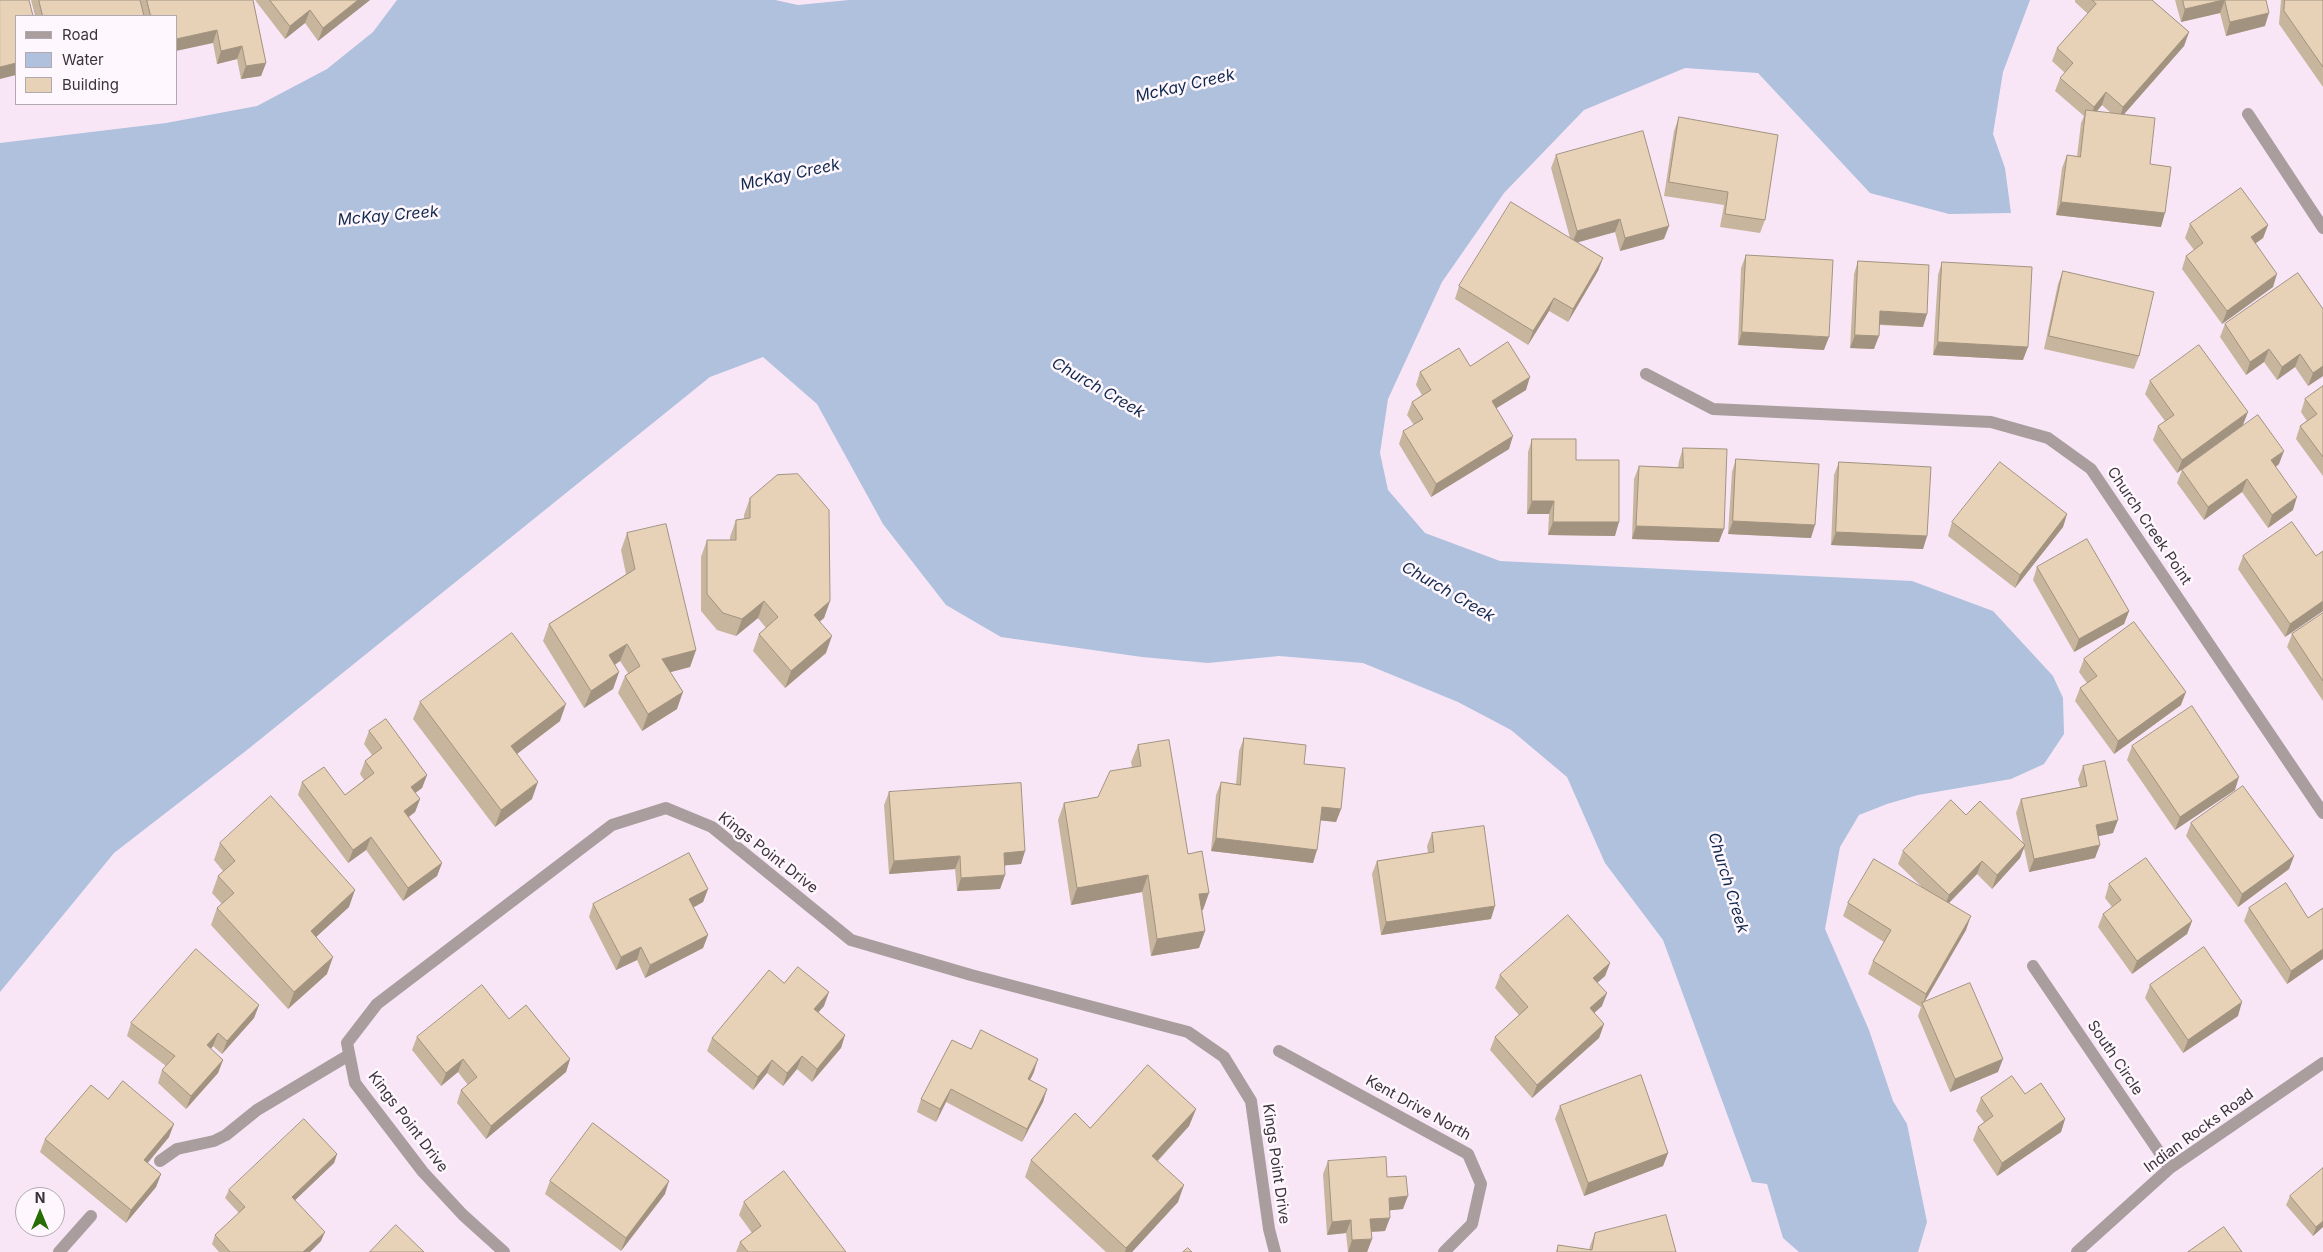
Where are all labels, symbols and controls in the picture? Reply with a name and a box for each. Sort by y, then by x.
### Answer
legend [15,15,178,105]
text: Road [62,25,98,44]
text: Water [62,50,104,69]
water label: McKay Creek [1133,65,1237,107]
text: Building [62,75,119,94]
water label: McKay Creek [738,155,842,195]
water label: McKay Creek [337,202,439,230]
water label: Church Creek [1048,354,1148,422]
street label: Church Creek Point [2103,464,2195,588]
water label: Church Creek [1398,558,1498,626]
street label: Kings Point Drive [715,809,821,897]
water label: Church Creek [1704,830,1752,936]
street label: South Circle [2083,1017,2147,1099]
street label: Kings Point Drive [364,1068,452,1176]
street label: Kent Drive North [1362,1072,1474,1144]
street label: Indian Rocks Road [2141,1085,2257,1177]
street label: Kings Point Drive [1259,1103,1293,1225]
north arrow [15,1187,65,1237]
text: N [35,1189,45,1206]

